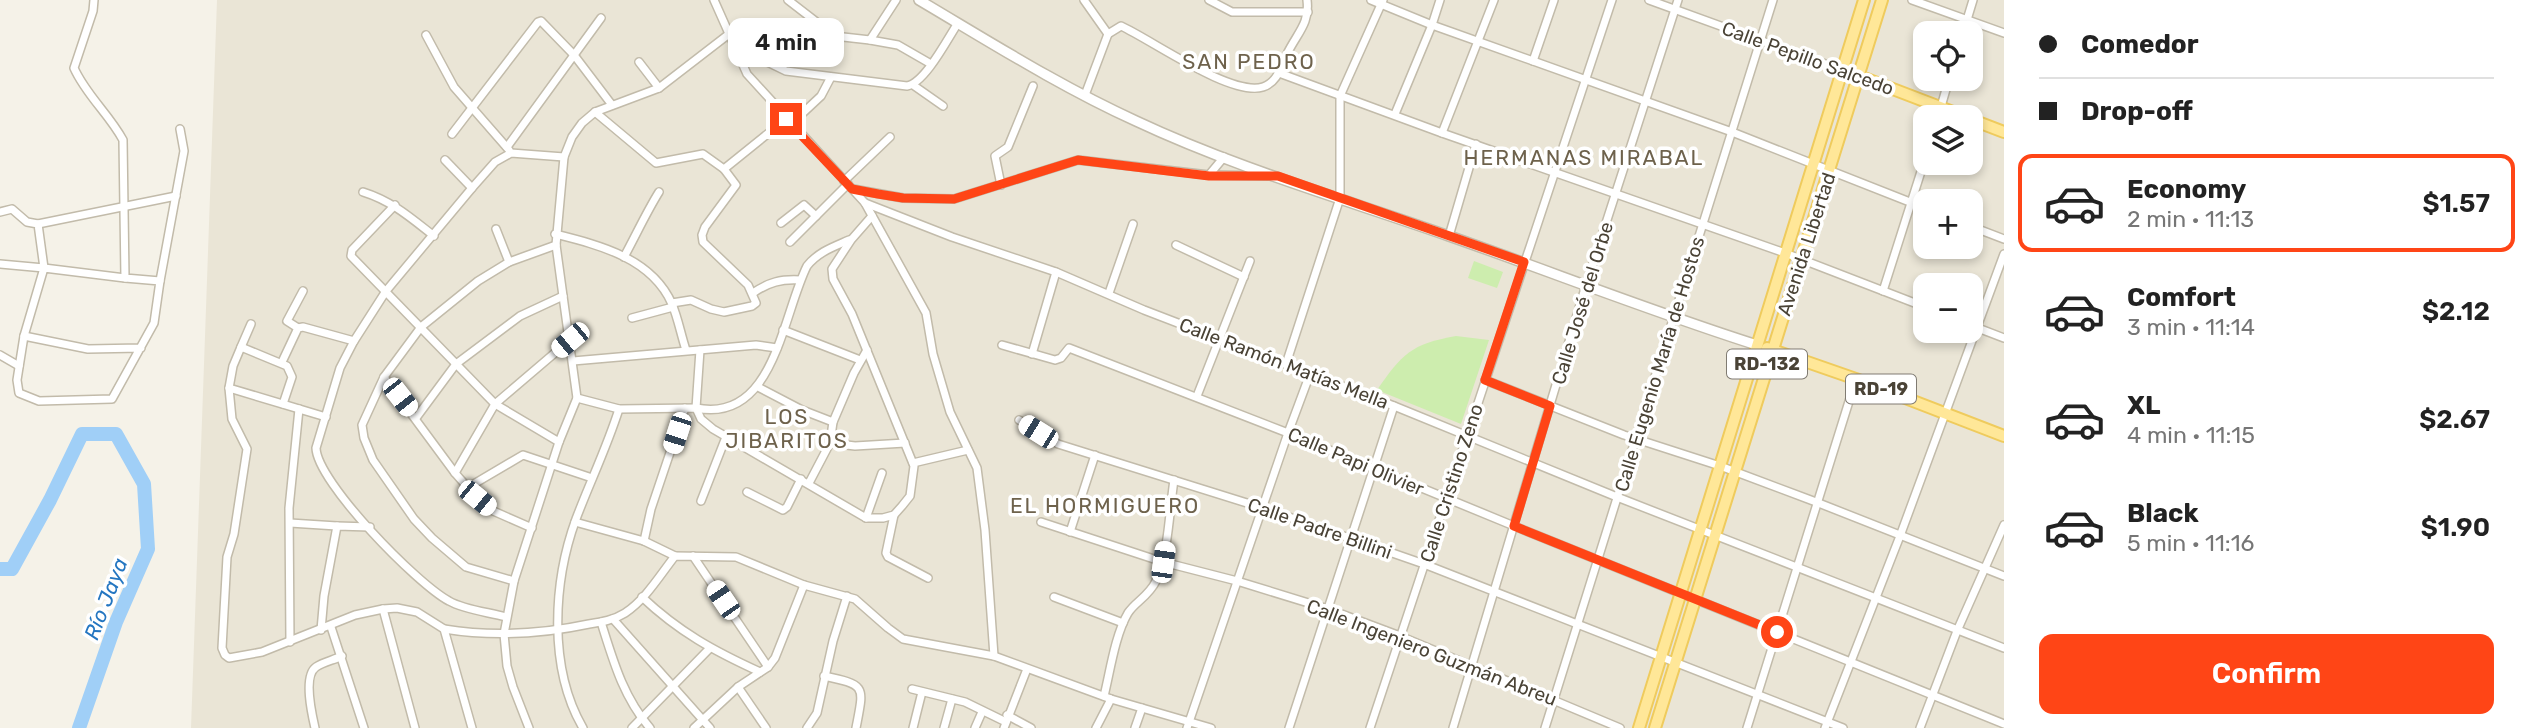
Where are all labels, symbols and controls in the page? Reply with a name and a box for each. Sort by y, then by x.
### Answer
street label: Calle Pepillo Salcedo [1719,17,1897,100]
callout: 4 min [728,18,844,66]
map controls [1913,21,1983,343]
button: locate [1913,21,1983,91]
text: 4 min [755,28,817,56]
text: Comedor [2081,29,2199,60]
district label: SAN PEDRO [1182,49,1316,74]
text: Drop-off [2081,96,2193,127]
route end [770,103,802,135]
button: layers [1913,105,1983,175]
district label: HERMANAS MIRABAL [1464,145,1704,170]
street label: Avenida Libertad [1772,170,1840,319]
icon: car [2043,172,2106,235]
text: Economy [2127,174,2246,205]
text: $1.57 [2422,188,2490,219]
button: + [1913,189,1983,259]
text: 2 min · 11:13 [2127,205,2254,233]
street label: Calle José del Orbe [1547,219,1618,387]
street label: Calle Eugenio María de Hostos [1610,234,1709,494]
button: − [1913,273,1983,343]
icon: car [2043,280,2106,343]
text: Comfort [2127,282,2236,313]
text: $2.12 [2422,296,2490,327]
street label: Calle Ramón Matías Mella [1176,313,1392,414]
text: 3 min · 11:14 [2127,313,2255,341]
car [548,318,593,362]
road number: RD-132 [1727,350,1807,378]
car [379,374,422,420]
road number: RD-19 [1846,374,1916,404]
icon: car [2043,388,2106,451]
text: XL [2127,390,2160,421]
street label: Calle Cristino Zeno [1415,401,1488,565]
district label: LOS JIBARITOS [725,404,849,453]
text: $2.67 [2419,404,2490,435]
car [661,410,694,456]
car [1015,412,1062,452]
text: 4 min · 11:15 [2127,421,2255,449]
street label: Calle Papi Olivier [1284,422,1428,501]
car [455,477,500,519]
district label: EL HORMIGUERO [1010,493,1200,518]
street label: Calle Padre Billini [1245,493,1395,564]
icon: car [2043,496,2106,559]
text: Black [2127,498,2199,529]
text: $1.90 [2421,512,2490,543]
text: 5 min · 11:16 [2127,529,2254,557]
car [1150,540,1177,584]
water label: Río Jaya [79,554,133,643]
car [703,577,744,623]
street label: Calle Ingeniero Guzmán Abreu [1304,594,1560,711]
route start [1761,616,1793,648]
button: Confirm [2039,634,2494,714]

